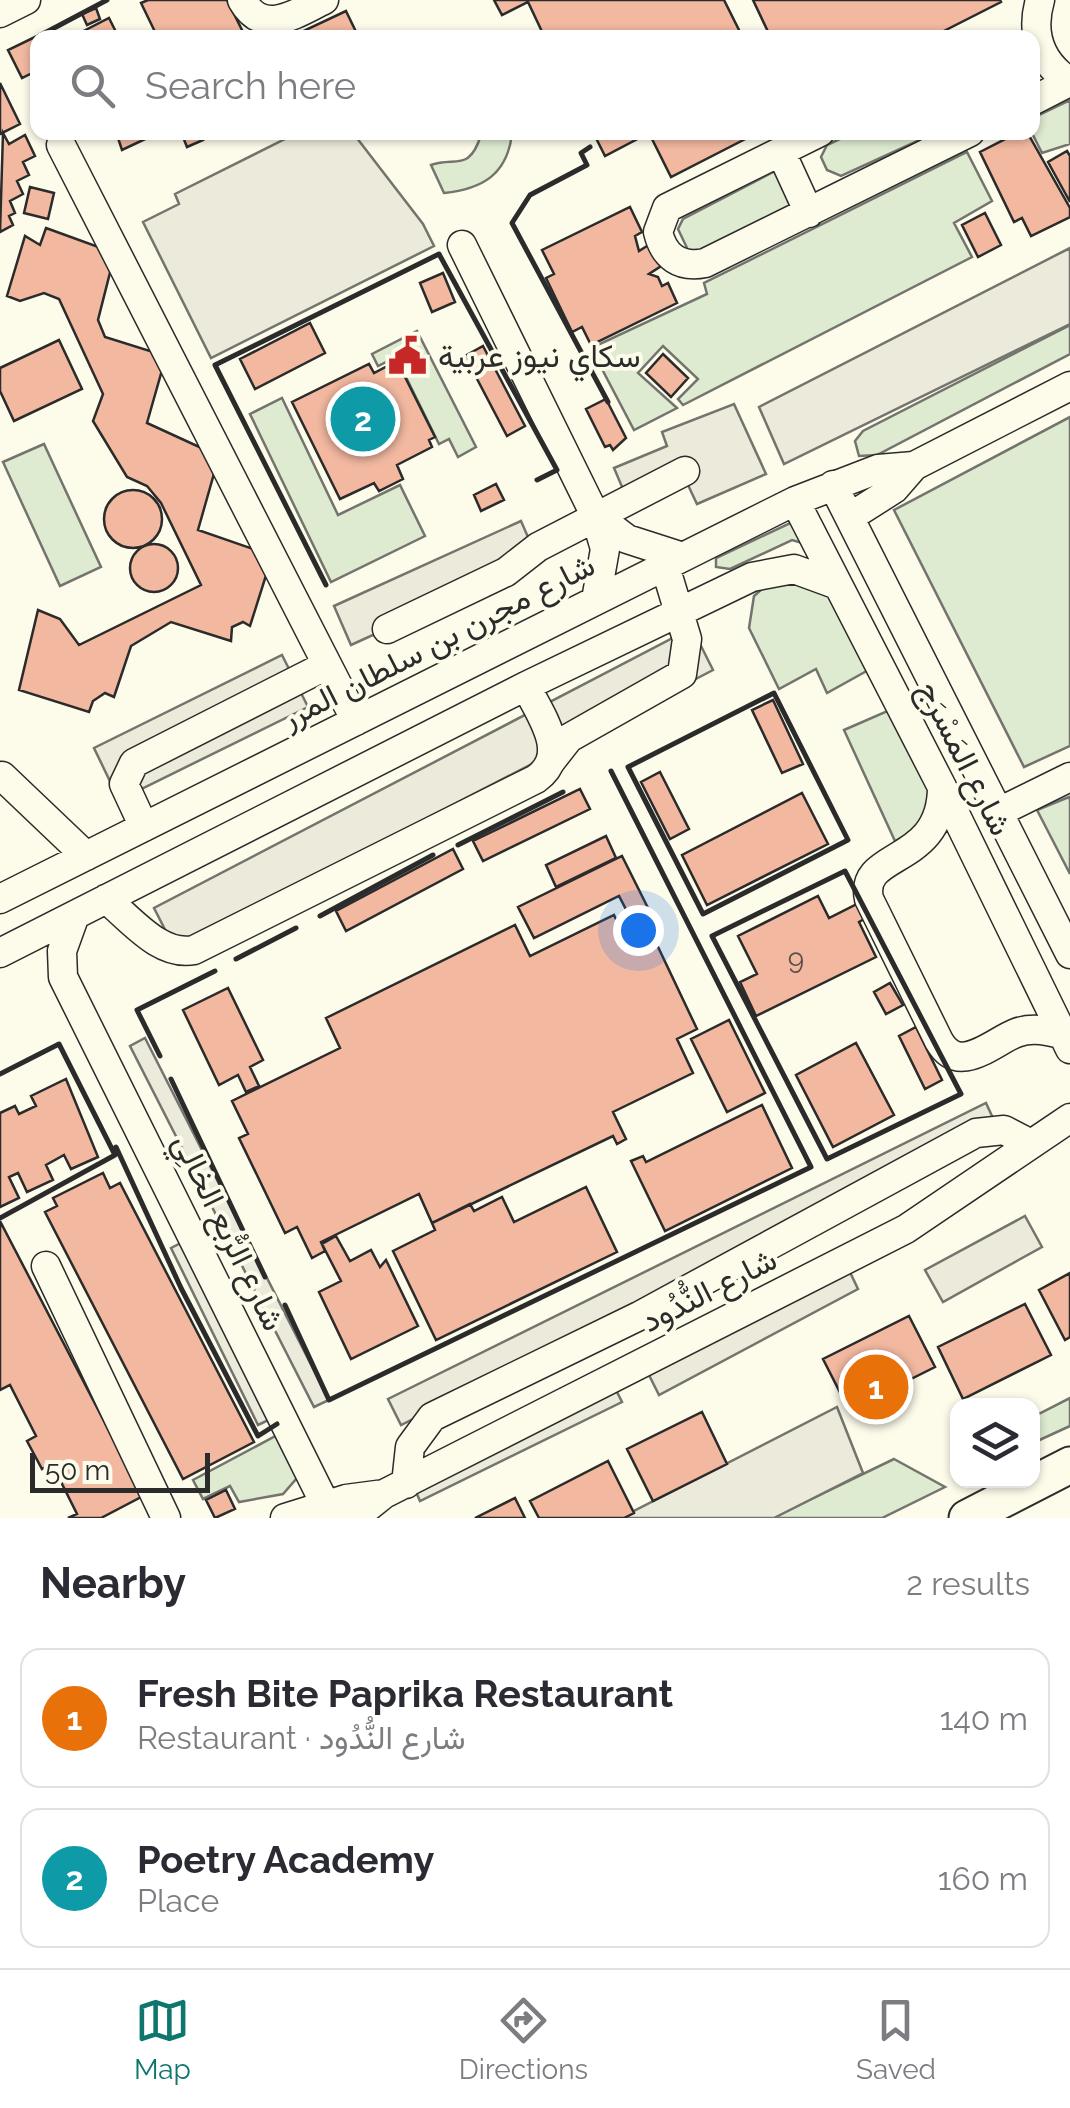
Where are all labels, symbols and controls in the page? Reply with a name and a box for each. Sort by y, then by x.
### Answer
search box [30,30,1040,140]
icon: search [65,58,120,113]
text: Search here [145,63,356,108]
public building icon: سكاي نيوز عربية [387,335,429,377]
place label: سكاي نيوز عربية [438,337,640,382]
pin: 2 [330,382,396,456]
street label: شارع مجرن بن سلطان المرر [274,545,602,740]
street label: شارع المَسْرَج [907,674,1020,843]
your location [613,905,664,956]
house number: 9 [788,943,804,976]
street label: شارع الرُّبع الخالِي [159,1127,293,1340]
street label: شارع النُّدُود [633,1236,784,1343]
pin: 1 [844,1350,908,1424]
map controls [950,1398,1040,1488]
button: layers [950,1398,1040,1488]
scale bar [30,1448,210,1492]
text: 50 m [45,1454,110,1487]
text: Nearby [40,1559,186,1608]
text: 2 results [906,1565,1030,1602]
text: Fresh Bite Paprika Restaurant [137,1671,673,1716]
text: 1 [67,1700,82,1737]
text: 140 m [940,1700,1028,1737]
text: Restaurant · شارع النُّدُود [137,1719,465,1756]
text: Poetry Academy [137,1837,434,1882]
text: 2 [65,1860,84,1897]
text: 160 m [938,1860,1028,1897]
text: Place [137,1882,219,1919]
tab: Map [134,1993,191,2086]
tab: Directions [459,1993,588,2086]
tab: Saved [856,1993,936,2086]

